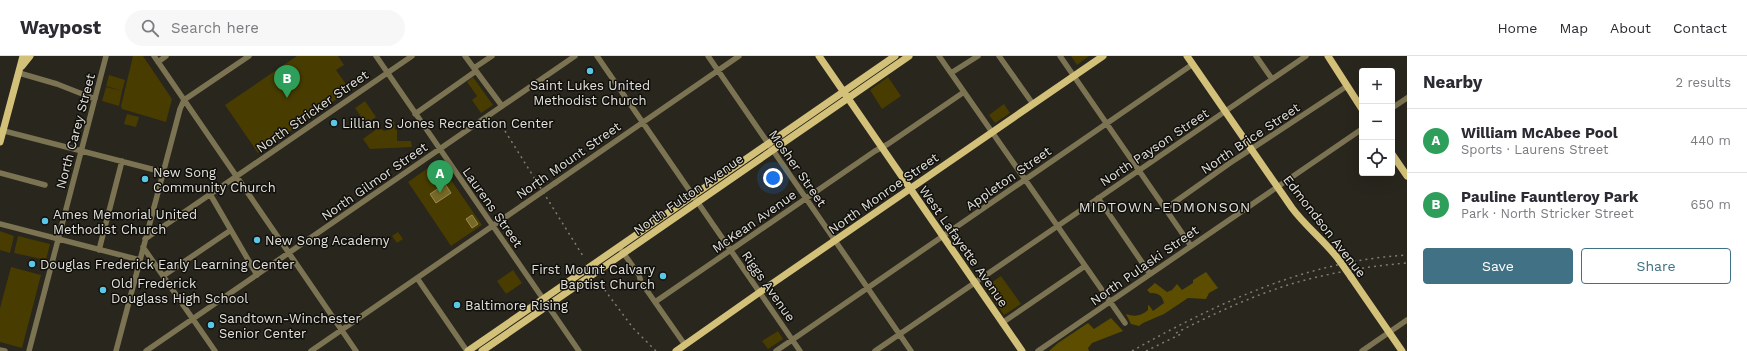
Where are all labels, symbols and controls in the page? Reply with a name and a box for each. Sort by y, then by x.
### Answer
search box [125,10,405,46]
text: Waypost [20,16,101,39]
icon: search [139,17,161,39]
text: Search here [171,19,259,37]
text: Home [1497,20,1537,36]
text: Map [1559,20,1588,36]
text: About [1610,20,1651,36]
text: Contact [1673,20,1727,36]
pin: B [274,65,300,98]
marker: Saint Lukes United Methodist Church [585,66,595,76]
street label: North Stricker Street [253,67,372,156]
map controls [1359,68,1395,176]
button: + [1359,68,1395,104]
street label: North Carey Street [53,71,98,190]
text: Nearby [1423,72,1482,92]
text: 2 results [1676,75,1731,90]
place label: Saint Lukes United Methodist Church [530,78,650,108]
street label: North Brice Street [1198,100,1303,177]
button: − [1359,104,1395,140]
street label: North Payson Street [1097,105,1212,189]
place label: Lillian S Jones Recreation Center [342,116,554,131]
marker: Lillian S Jones Recreation Center [329,118,339,128]
street label: North Mount Street [513,118,624,202]
text: William McAbee Pool [1461,124,1618,142]
street label: Mosher Street [766,127,830,210]
text: A [1432,133,1440,148]
text: 440 m [1690,133,1731,148]
street label: North Gilmor Street [319,139,431,224]
button: locate [1359,140,1395,176]
text: Sports · Laurens Street [1461,142,1608,157]
street label: Appleton Street [963,143,1054,214]
street label: North Monroe Street [825,149,942,237]
street label: North Fulton Avenue [631,151,746,238]
pin: A [427,160,453,193]
street label: Laurens Street [459,164,526,251]
place label: New Song Community Church [153,165,276,195]
your location [763,168,783,188]
street label: Edmondson Avenue [1280,172,1369,280]
marker: New Song Community Church [140,174,150,184]
street label: West Lafayette Avenue [916,183,1011,310]
street label: McKean Avenue [709,187,799,256]
text: Pauline Fauntleroy Park [1461,188,1638,206]
text: B [1432,197,1440,212]
text: 650 m [1691,197,1731,212]
district label: MIDTOWN-EDMONSON [1079,199,1251,215]
text: Park · North Stricker Street [1461,206,1634,221]
place label: Ames Memorial United Methodist Church [53,207,197,237]
marker: Ames Memorial United Methodist Church [40,216,50,226]
street label: North Pulaski Street [1087,222,1202,308]
place label: New Song Academy [265,233,390,248]
marker: New Song Academy [252,235,262,245]
street label: Riggs Avenue [739,248,798,324]
button: Save [1423,248,1573,284]
button: Share [1581,248,1731,284]
place label: Douglas Frederick Early Learning Center [40,257,295,272]
marker: Douglas Frederick Early Learning Center [27,259,37,269]
place label: First Mount Calvary Baptist Church [531,262,655,292]
marker: First Mount Calvary Baptist Church [658,271,668,281]
place label: Old Frederick Douglass High School [111,276,248,306]
marker: Old Frederick Douglass High School [98,285,108,295]
place label: Baltimore Rising [465,298,568,313]
marker: Baltimore Rising [452,300,462,310]
place label: Sandtown-Winchester Senior Center [219,311,361,341]
marker: Sandtown-Winchester Senior Center [206,320,216,330]

